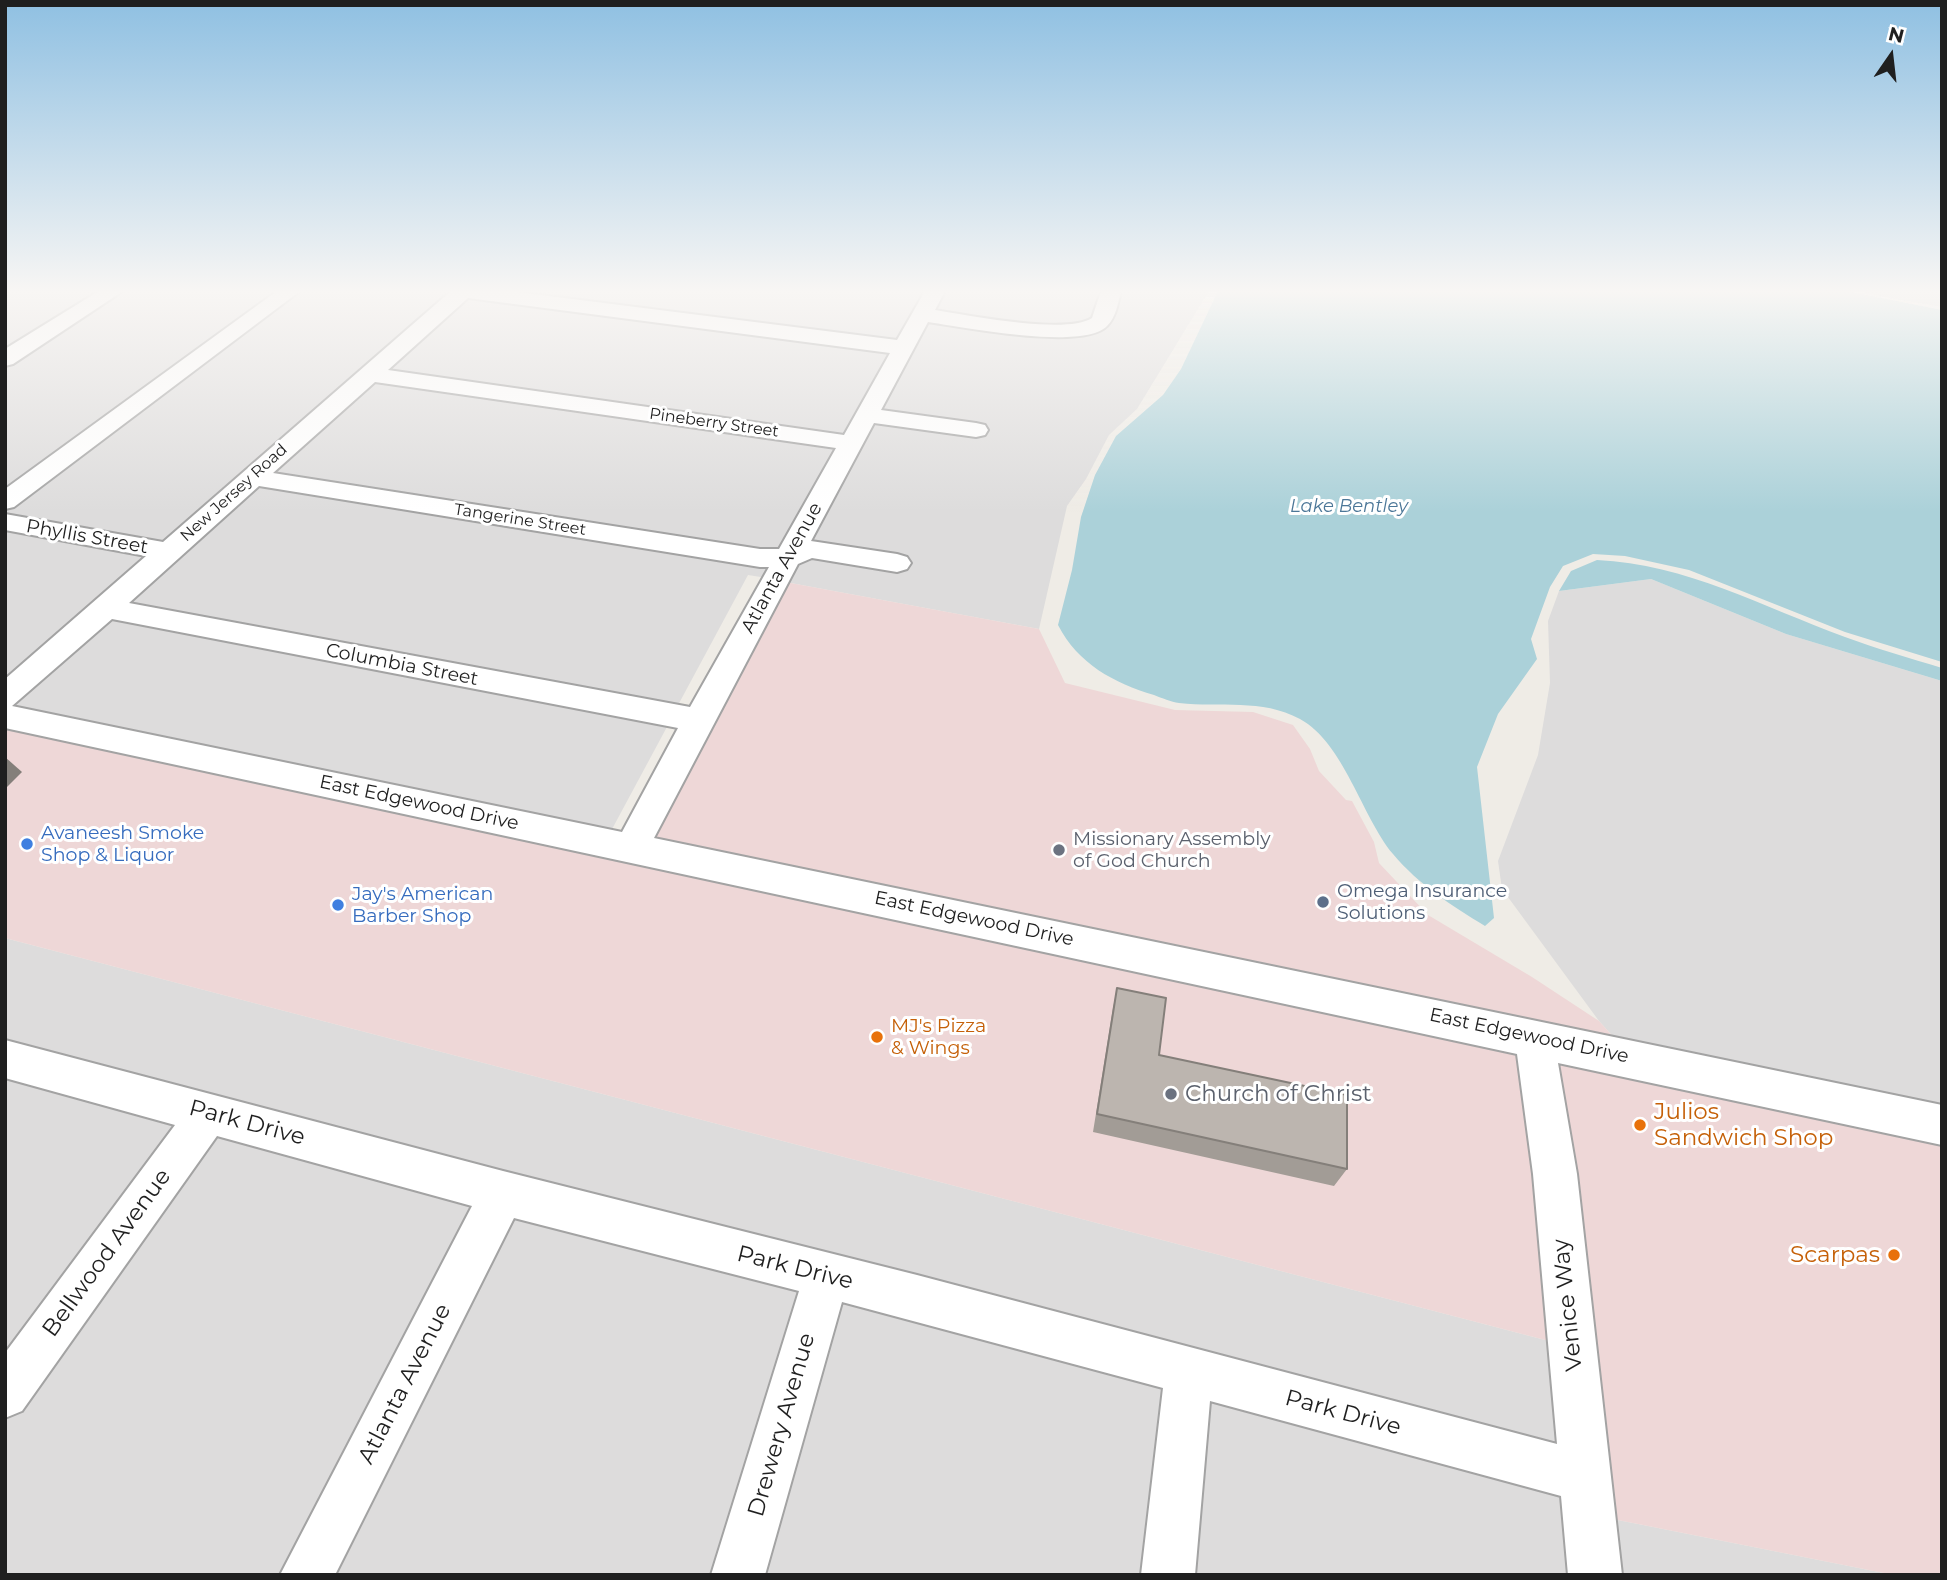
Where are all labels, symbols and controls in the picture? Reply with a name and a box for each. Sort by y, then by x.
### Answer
north arrow [1856,21,1926,91]
text: N [1886,22,1906,48]
street label: Pineberry Street [648,404,780,442]
street label: New Jersey Road [177,440,291,546]
water label: Lake Bentley [1290,496,1408,518]
street label: Atlanta Avenue [737,499,827,637]
street label: Tangerine Street [453,500,587,540]
street label: Phyllis Street [24,515,150,559]
street label: Columbia Street [324,639,480,691]
street label: East Edgewood Drive [317,771,521,835]
place label: Avaneesh Smoke Shop & Liquor [41,822,204,866]
place label: Missionary Assembly of God Church [1073,828,1271,872]
marker: Avaneesh Smoke Shop & Liquor [19,836,35,852]
marker: Missionary Assembly of God Church [1051,842,1067,858]
place label: Omega Insurance Solutions [1337,880,1507,924]
place label: Jay's American Barber Shop [352,883,493,927]
street label: East Edgewood Drive [872,887,1076,951]
marker: Omega Insurance Solutions [1315,894,1331,910]
marker: Jay's American Barber Shop [330,897,346,913]
street label: East Edgewood Drive [1427,1004,1631,1068]
place label: MJ's Pizza & Wings [891,1015,986,1059]
marker: MJ's Pizza & Wings [869,1029,885,1045]
place label: Church of Christ [1185,1080,1371,1108]
marker: Church of Christ [1163,1086,1179,1102]
street label: Park Drive [186,1094,308,1152]
place label: Julios Sandwich Shop [1654,1098,1833,1152]
marker: Julios Sandwich Shop [1632,1117,1648,1133]
street label: Bellwood Avenue [37,1164,177,1342]
street label: Venice Way [1547,1237,1589,1373]
street label: Park Drive [734,1240,856,1296]
place label: Scarpas [1790,1241,1880,1269]
marker: Scarpas [1886,1247,1902,1263]
street label: Atlanta Avenue [353,1299,457,1469]
street label: Drewery Avenue [743,1330,821,1520]
street label: Park Drive [1282,1384,1404,1442]

